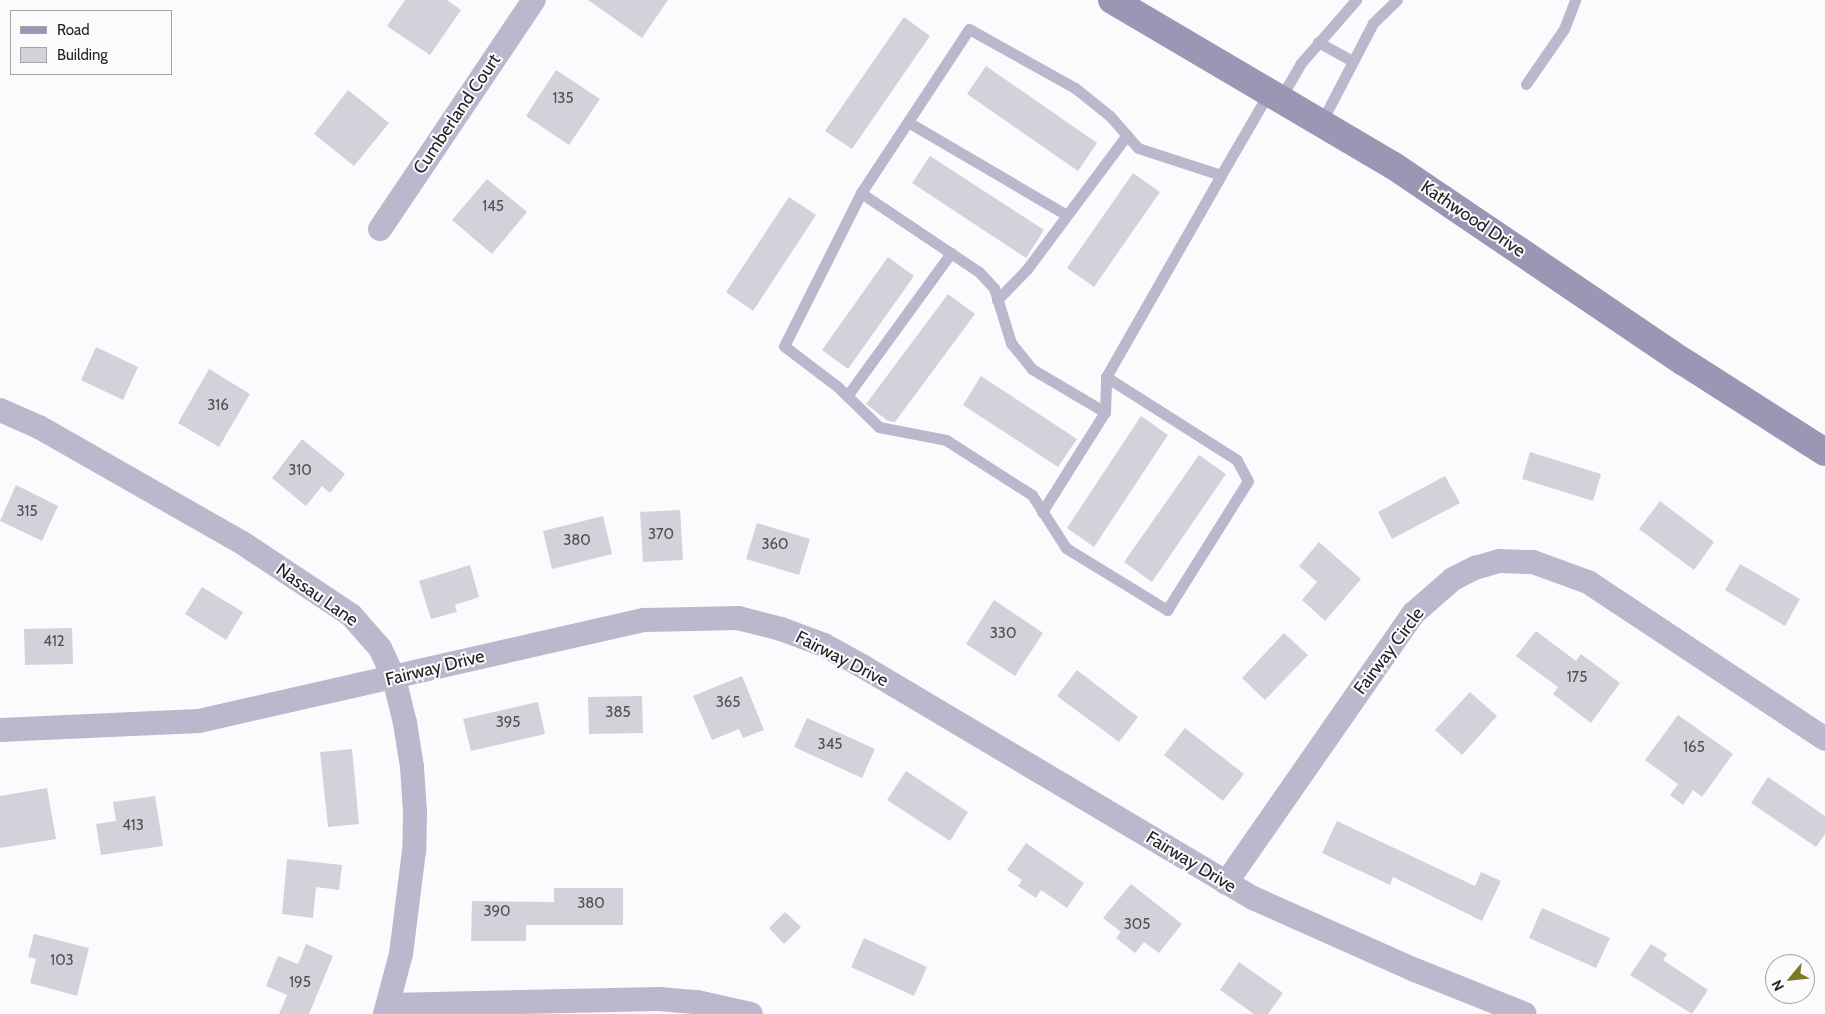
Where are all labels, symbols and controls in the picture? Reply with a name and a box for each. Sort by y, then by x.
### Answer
legend [10,10,172,75]
text: Road [57,21,90,39]
text: Building [57,46,108,64]
street label: Cumberland Court [409,50,505,178]
house number: 135 [552,90,574,108]
street label: Kathwood Drive [1417,176,1529,262]
house number: 145 [482,198,504,216]
house number: 316 [207,397,229,415]
house number: 310 [288,462,312,480]
house number: 315 [16,503,38,521]
house number: 370 [648,526,674,544]
house number: 380 [563,532,591,550]
house number: 360 [761,536,789,554]
street label: Nassau Lane [272,559,362,631]
street label: Fairway Circle [1349,603,1429,699]
house number: 330 [990,625,1016,643]
street label: Fairway Drive [792,626,892,692]
house number: 412 [43,633,65,651]
street label: Fairway Drive [383,645,487,691]
house number: 175 [1567,669,1587,687]
house number: 365 [716,694,740,712]
house number: 385 [605,704,631,722]
house number: 395 [496,714,520,732]
house number: 345 [818,736,842,754]
house number: 165 [1683,739,1705,757]
house number: 413 [122,817,144,835]
street label: Fairway Drive [1142,827,1240,897]
house number: 380 [577,895,605,913]
house number: 390 [483,903,511,921]
house number: 305 [1124,916,1150,934]
house number: 103 [50,952,74,970]
north arrow [1765,954,1815,1004]
house number: 195 [289,974,311,992]
text: N [1767,977,1788,994]

